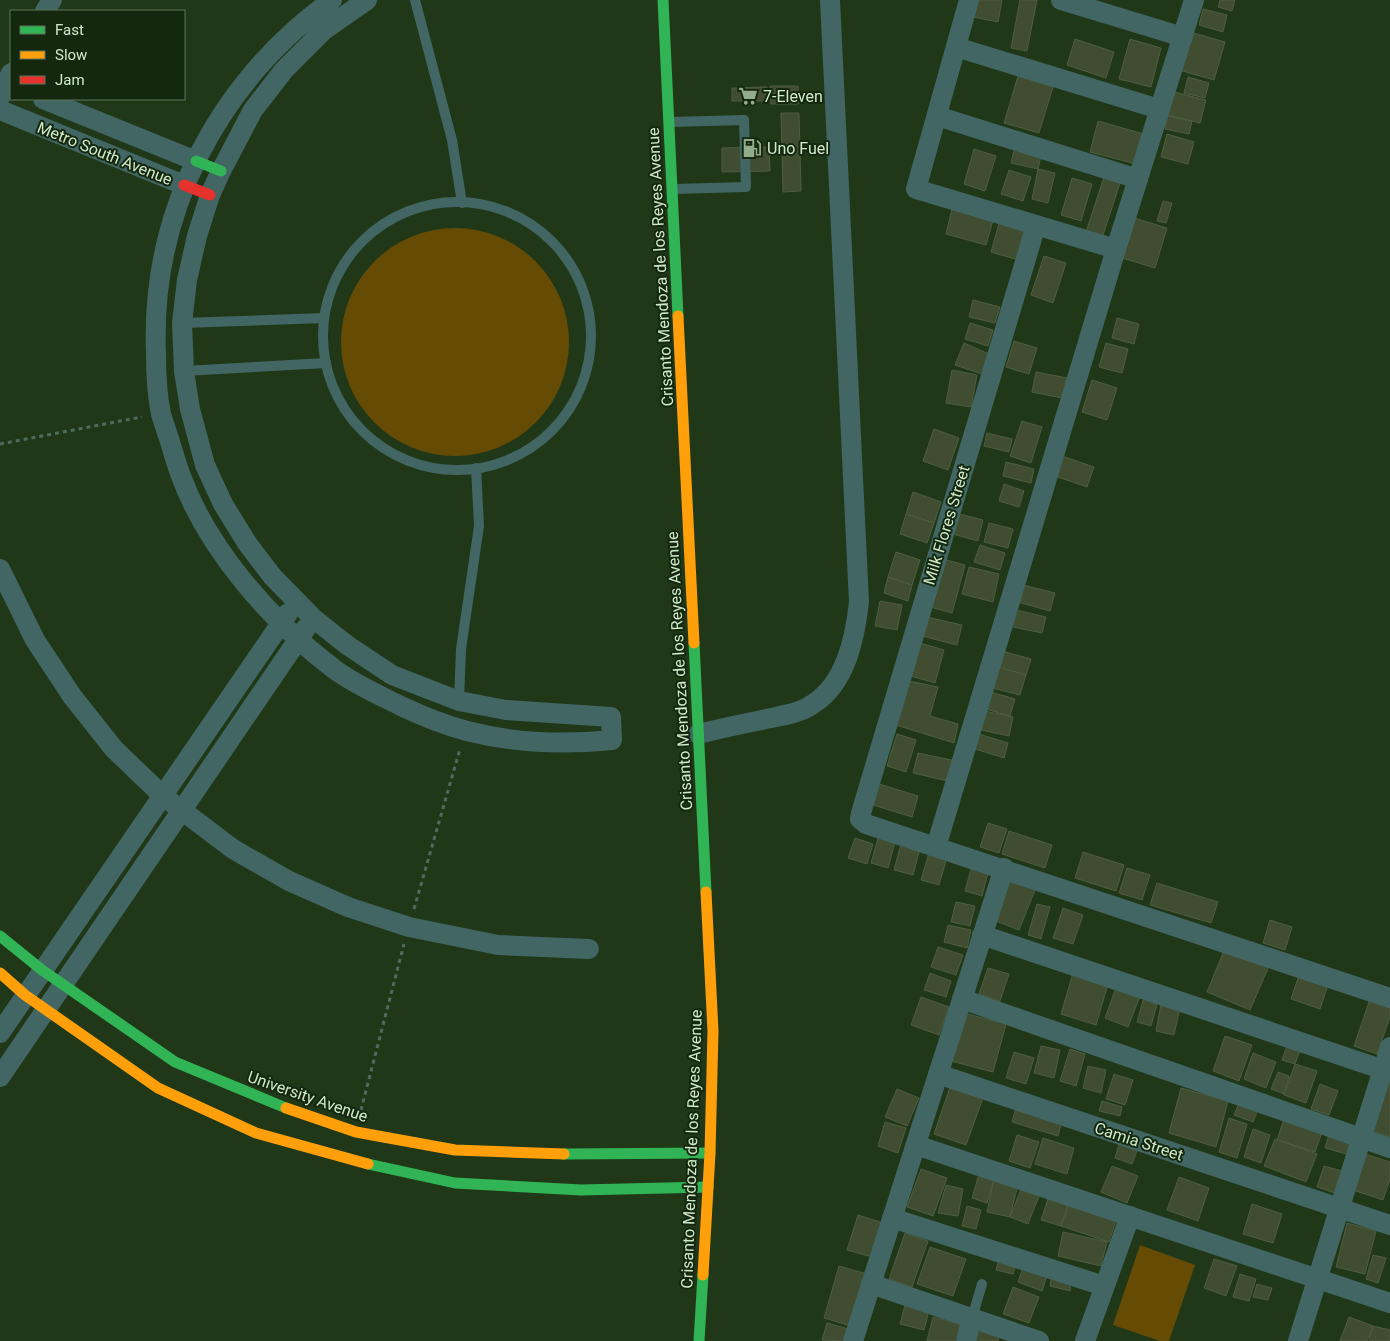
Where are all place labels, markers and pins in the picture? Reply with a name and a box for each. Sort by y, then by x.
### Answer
supermarket icon: 7-Eleven [737,85,759,107]
place label: 7-Eleven [763,87,823,106]
fuel station icon: Uno Fuel [741,137,763,159]
place label: Uno Fuel [767,139,829,158]

